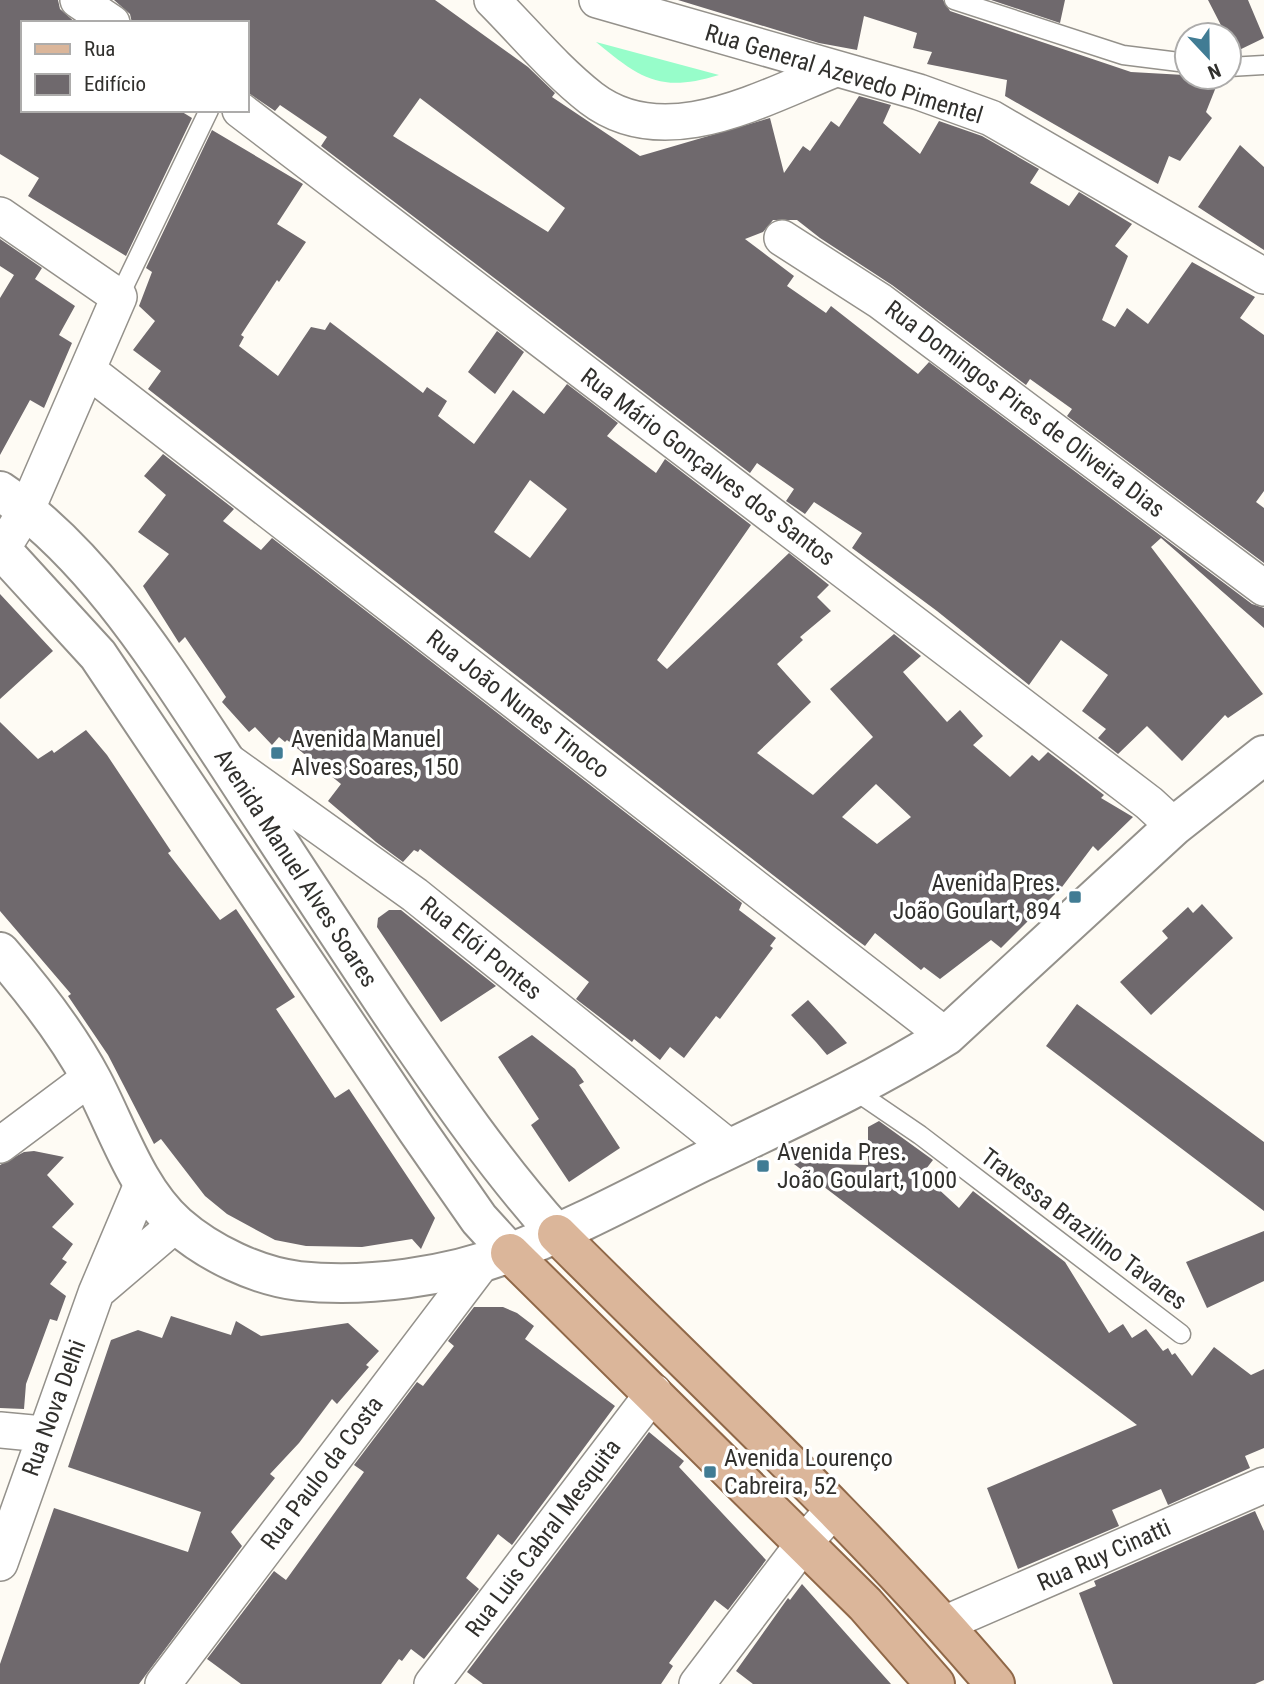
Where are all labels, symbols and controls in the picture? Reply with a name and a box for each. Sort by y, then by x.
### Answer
street label: Rua General Azevedo Pimentel [702,18,986,130]
legend [21,21,248,112]
north arrow [1173,21,1243,91]
text: Rua [84,37,115,61]
text: N [1204,58,1224,84]
text: Edifício [84,72,146,96]
street label: Rua Domingos Pires de Oliveira Dias [880,295,1170,523]
street label: Rua Mário Gonçalves dos Santos [575,362,841,572]
street label: Rua João Nunes Tinoco [421,624,615,784]
place label: Avenida Manuel Alves Soares, 150 [291,725,459,781]
street label: Avenida Manuel Alves Soares [208,744,384,992]
marker: Avenida Manuel Alves Soares, 150 [269,745,285,761]
place label: Avenida Pres. João Goulart, 894 [893,869,1061,925]
marker: Avenida Pres. João Goulart, 894 [1067,889,1083,905]
street label: Rua Elói Pontes [415,891,547,1005]
place label: Avenida Pres. João Goulart, 1000 [777,1138,957,1194]
street label: Travessa Brazilino Tavares [976,1142,1192,1316]
marker: Avenida Pres. João Goulart, 1000 [755,1158,771,1174]
street label: Rua Nova Delhi [16,1336,92,1480]
street label: Rua Paulo da Costa [255,1391,389,1555]
street label: Rua Luis Cabral Mesquita [460,1434,626,1642]
place label: Avenida Lourenço Cabreira, 52 [724,1444,893,1500]
marker: Avenida Lourenço Cabreira, 52 [702,1464,718,1480]
street label: Rua Ruy Cinatti [1033,1513,1175,1597]

